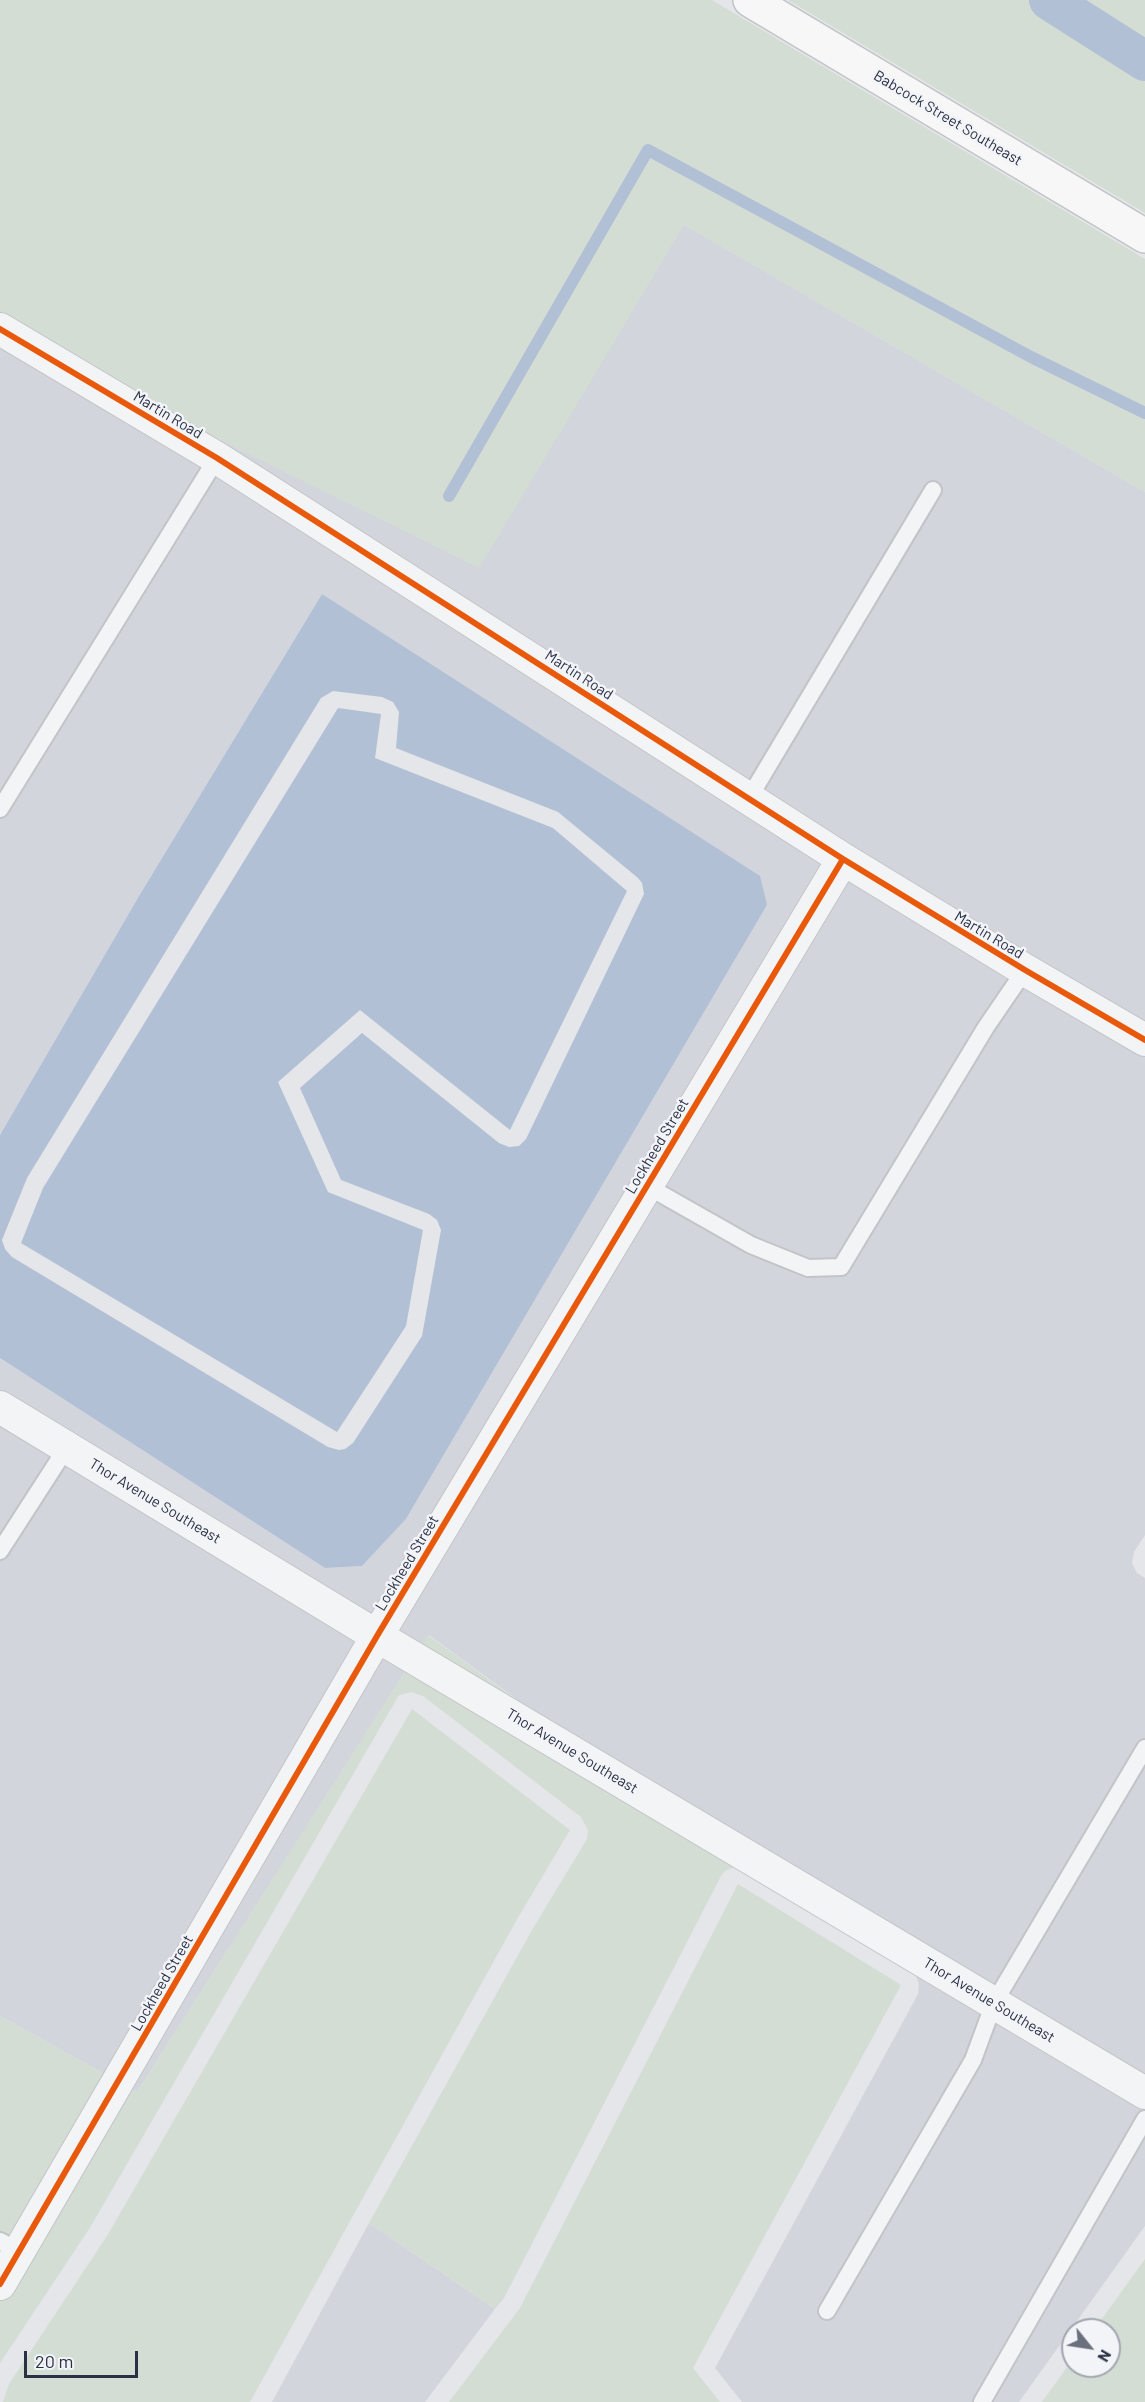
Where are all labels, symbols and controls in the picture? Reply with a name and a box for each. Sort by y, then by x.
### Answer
street label: Babcock Street Southeast [871,67,1025,169]
street label: Martin Road [130,387,206,443]
street label: Martin Road [542,646,616,704]
street label: Martin Road [951,907,1027,963]
street label: Lockheed Street [621,1095,693,1197]
street label: Thor Avenue Southeast [86,1455,224,1547]
street label: Lockheed Street [371,1512,443,1614]
street label: Thor Avenue Southeast [503,1705,641,1797]
street label: Lockheed Street [127,1932,197,2034]
street label: Thor Avenue Southeast [920,1954,1058,2046]
north arrow [1061,2318,1121,2378]
scale bar [27,2339,141,2377]
text: N [1094,2347,1116,2366]
text: 20 m [35,2350,73,2372]

